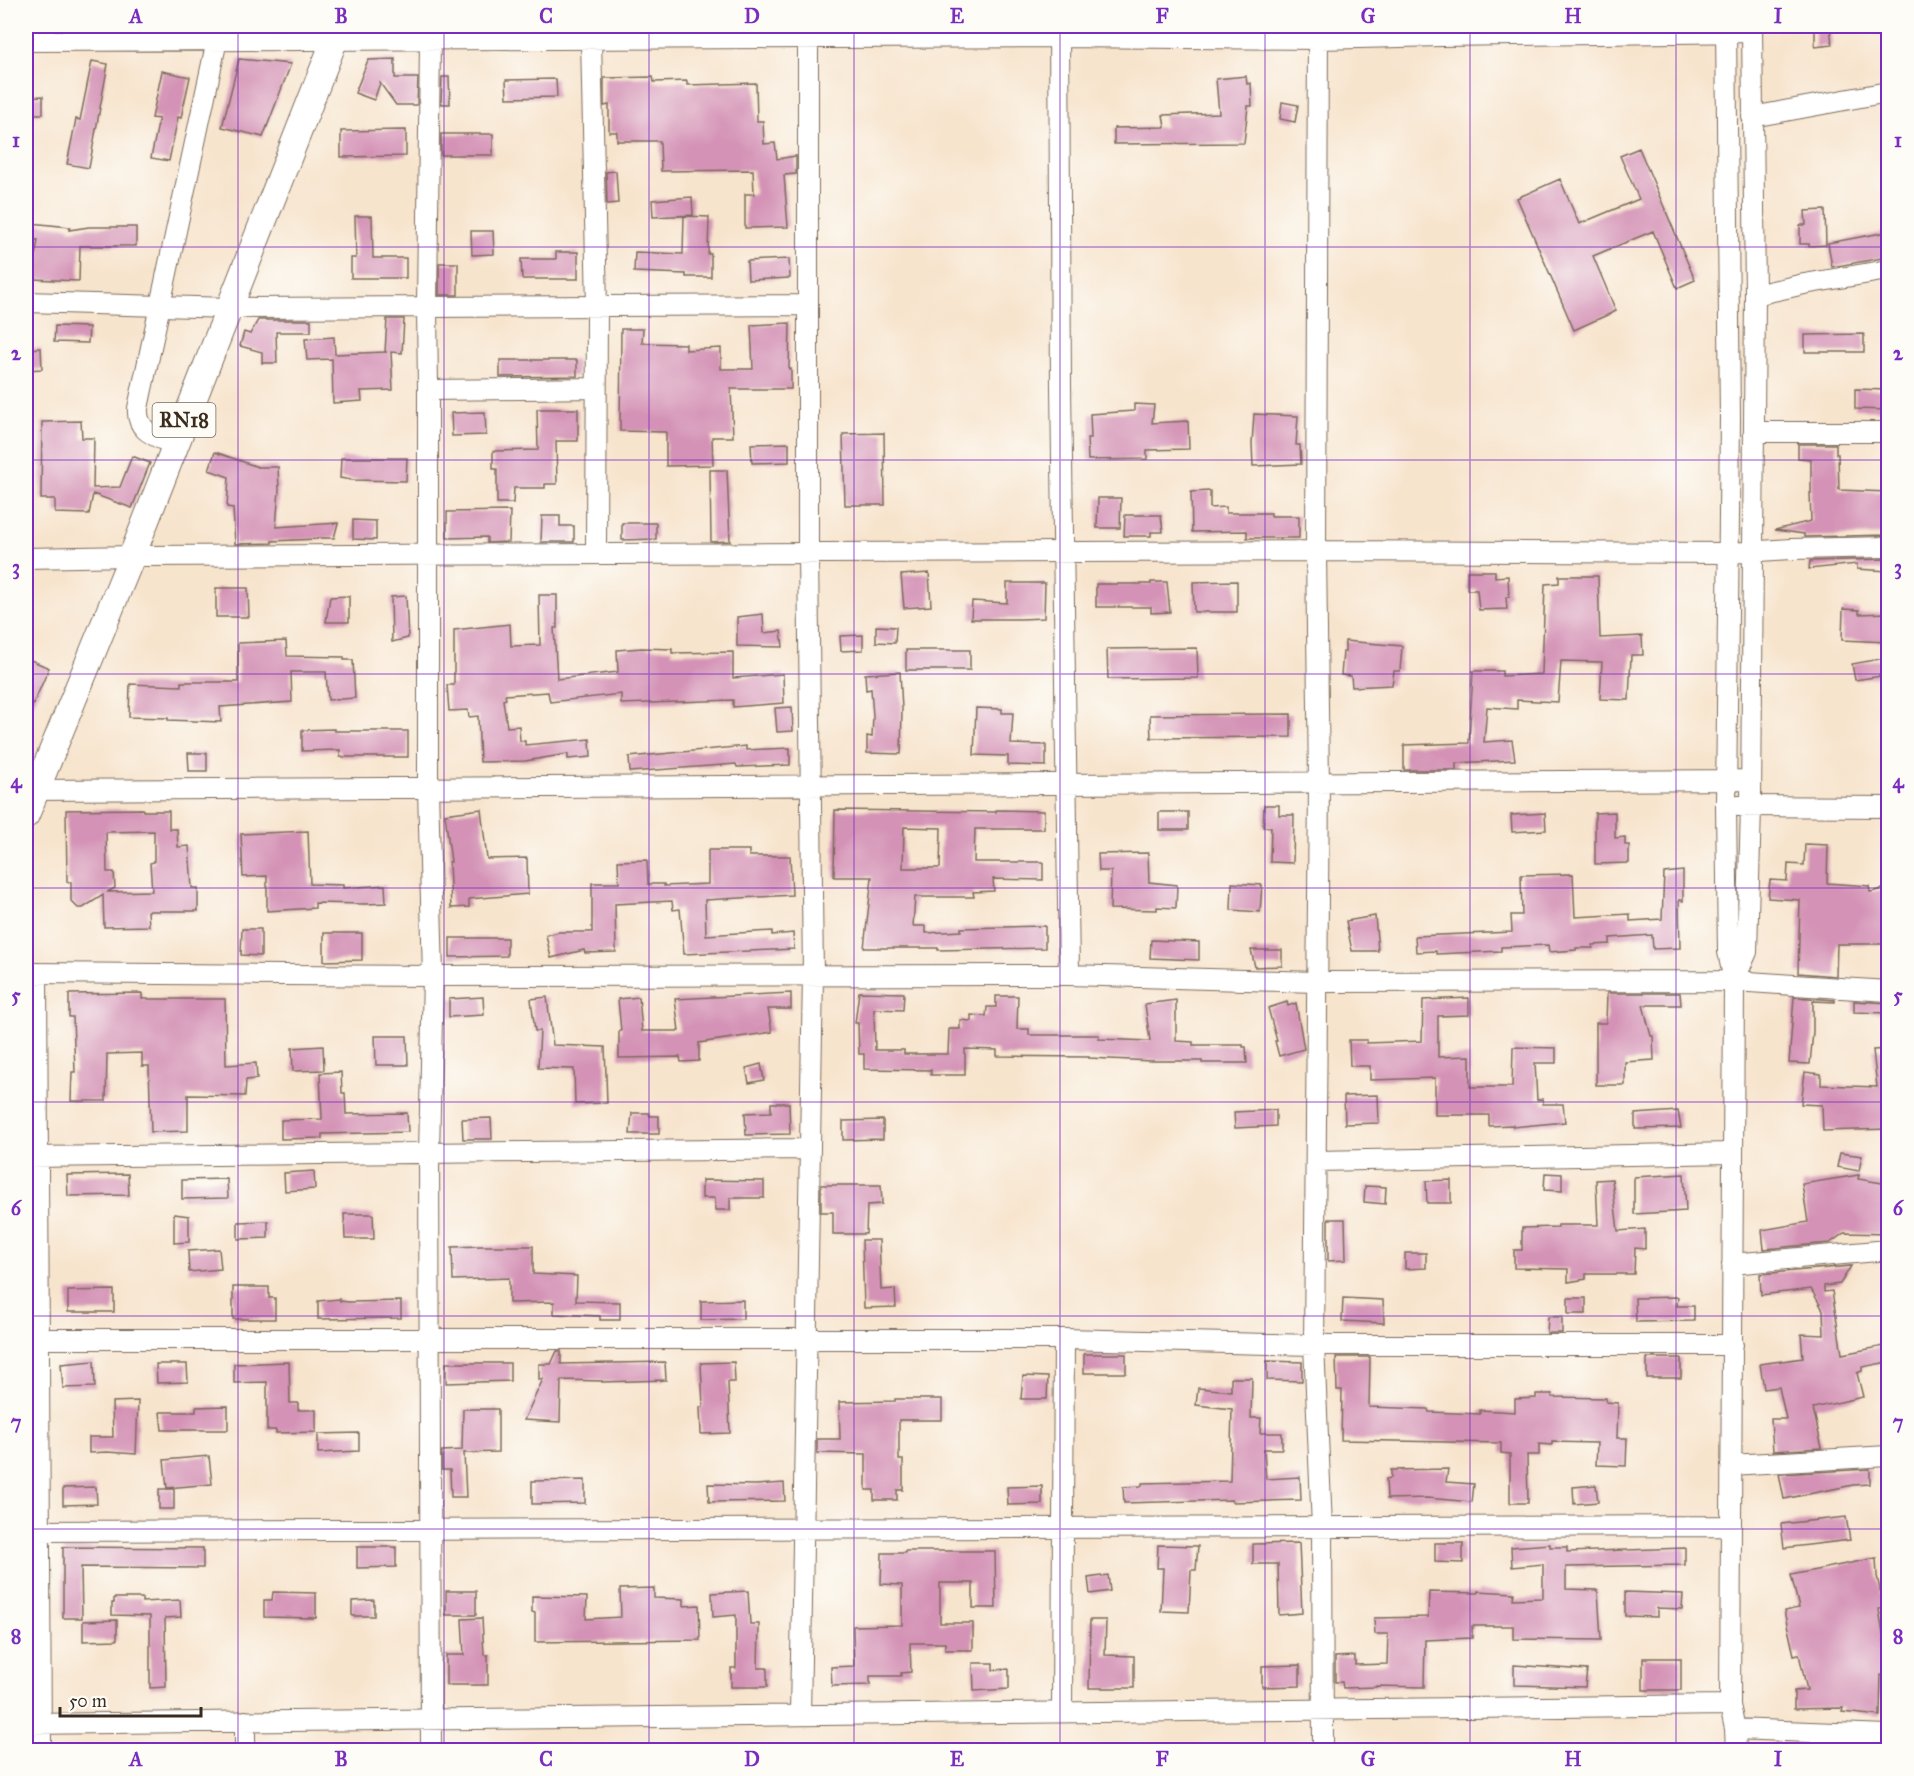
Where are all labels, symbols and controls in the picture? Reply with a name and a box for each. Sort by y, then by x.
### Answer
text: A [127,4,143,28]
text: B [334,4,348,28]
text: C [539,4,553,28]
text: D [744,4,760,28]
text: E [950,4,965,28]
text: F [1155,4,1169,28]
text: G [1361,4,1376,28]
text: H [1564,4,1582,28]
text: I [1774,4,1783,28]
text: 1 [12,128,20,152]
text: 1 [1894,128,1902,152]
text: 2 [11,341,22,365]
text: 2 [1893,341,1904,365]
road number: RN18 [152,403,216,437]
text: 3 [12,555,20,580]
text: 3 [1894,555,1902,580]
text: 4 [10,769,22,794]
text: 4 [1892,769,1904,794]
text: 5 [11,983,21,1007]
text: 5 [1893,983,1903,1007]
text: 6 [11,1196,23,1220]
text: 6 [1893,1196,1905,1220]
text: 7 [11,1410,22,1434]
text: 7 [1893,1410,1904,1434]
text: 8 [11,1624,21,1648]
text: 8 [1893,1624,1903,1648]
scale bar [60,1680,201,1718]
text: 50 m [69,1690,107,1712]
text: A [127,1747,143,1771]
text: B [334,1747,348,1771]
text: C [539,1747,553,1771]
text: D [744,1747,760,1771]
text: E [950,1747,965,1771]
text: F [1155,1747,1169,1771]
text: G [1361,1747,1376,1771]
text: H [1564,1747,1582,1771]
text: I [1774,1747,1783,1771]

